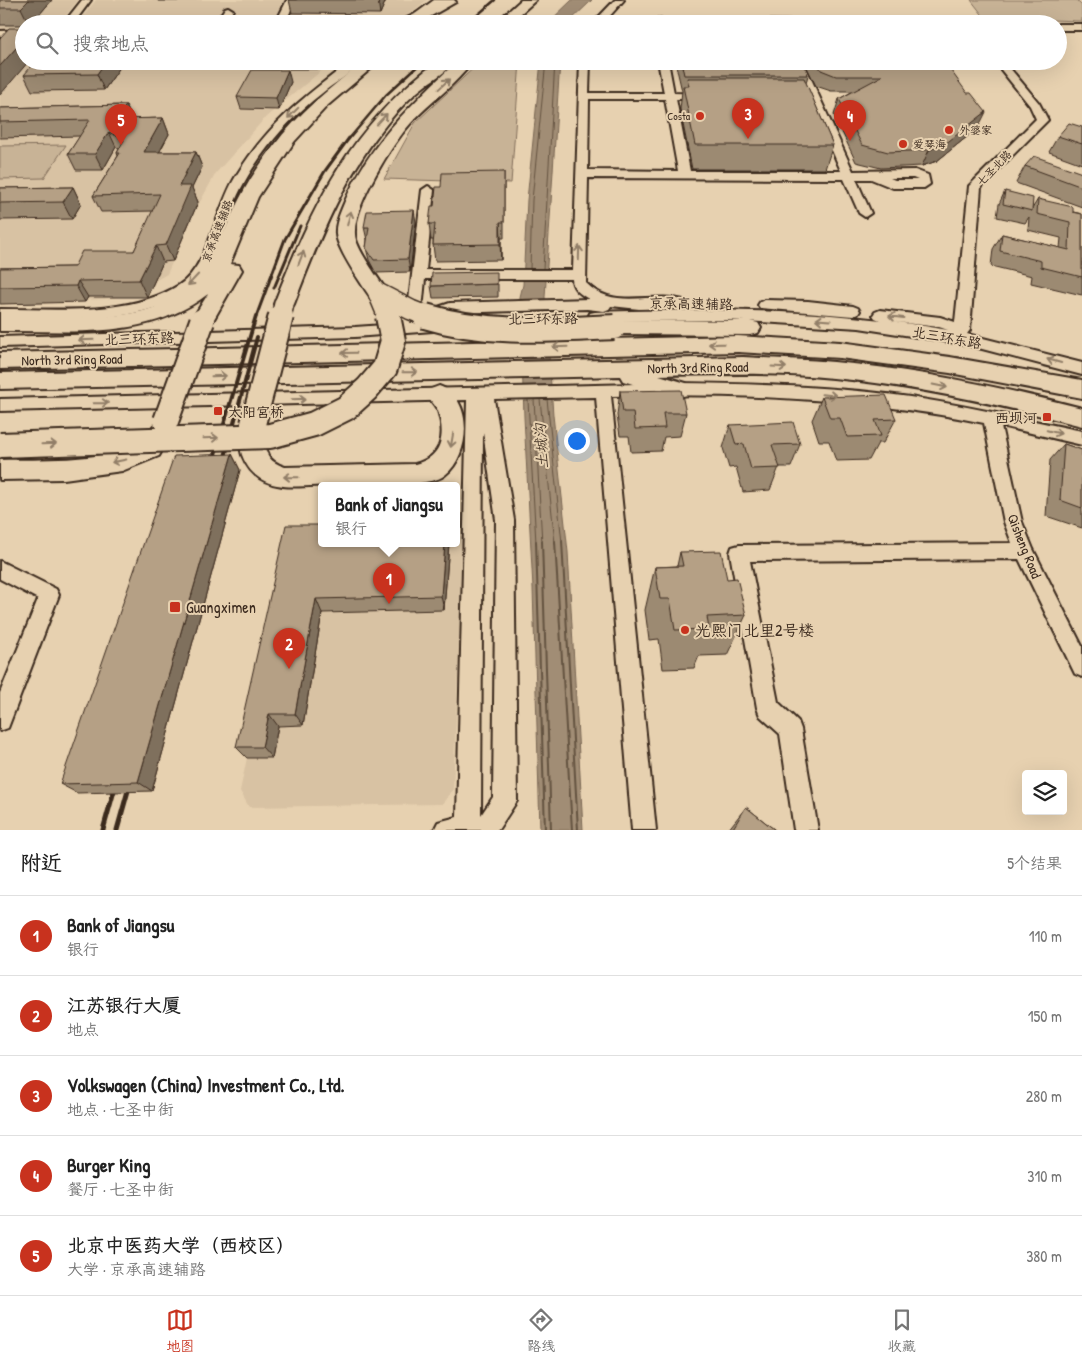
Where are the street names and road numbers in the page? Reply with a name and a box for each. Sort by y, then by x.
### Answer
street label: 七圣北路 [974,147,1014,189]
street label: 京承高速辅路 [199,198,235,264]
street label: 京承高速辅路 [649,293,733,313]
street label: 北三环东路 [508,308,578,328]
street label: 北三环东路 [911,322,983,352]
street label: 北三环东路 [104,327,174,349]
street label: North 3rd Ring Road [21,349,123,370]
street label: North 3rd Ring Road [647,357,749,378]
street label: Qisheng Road [1003,511,1047,582]

